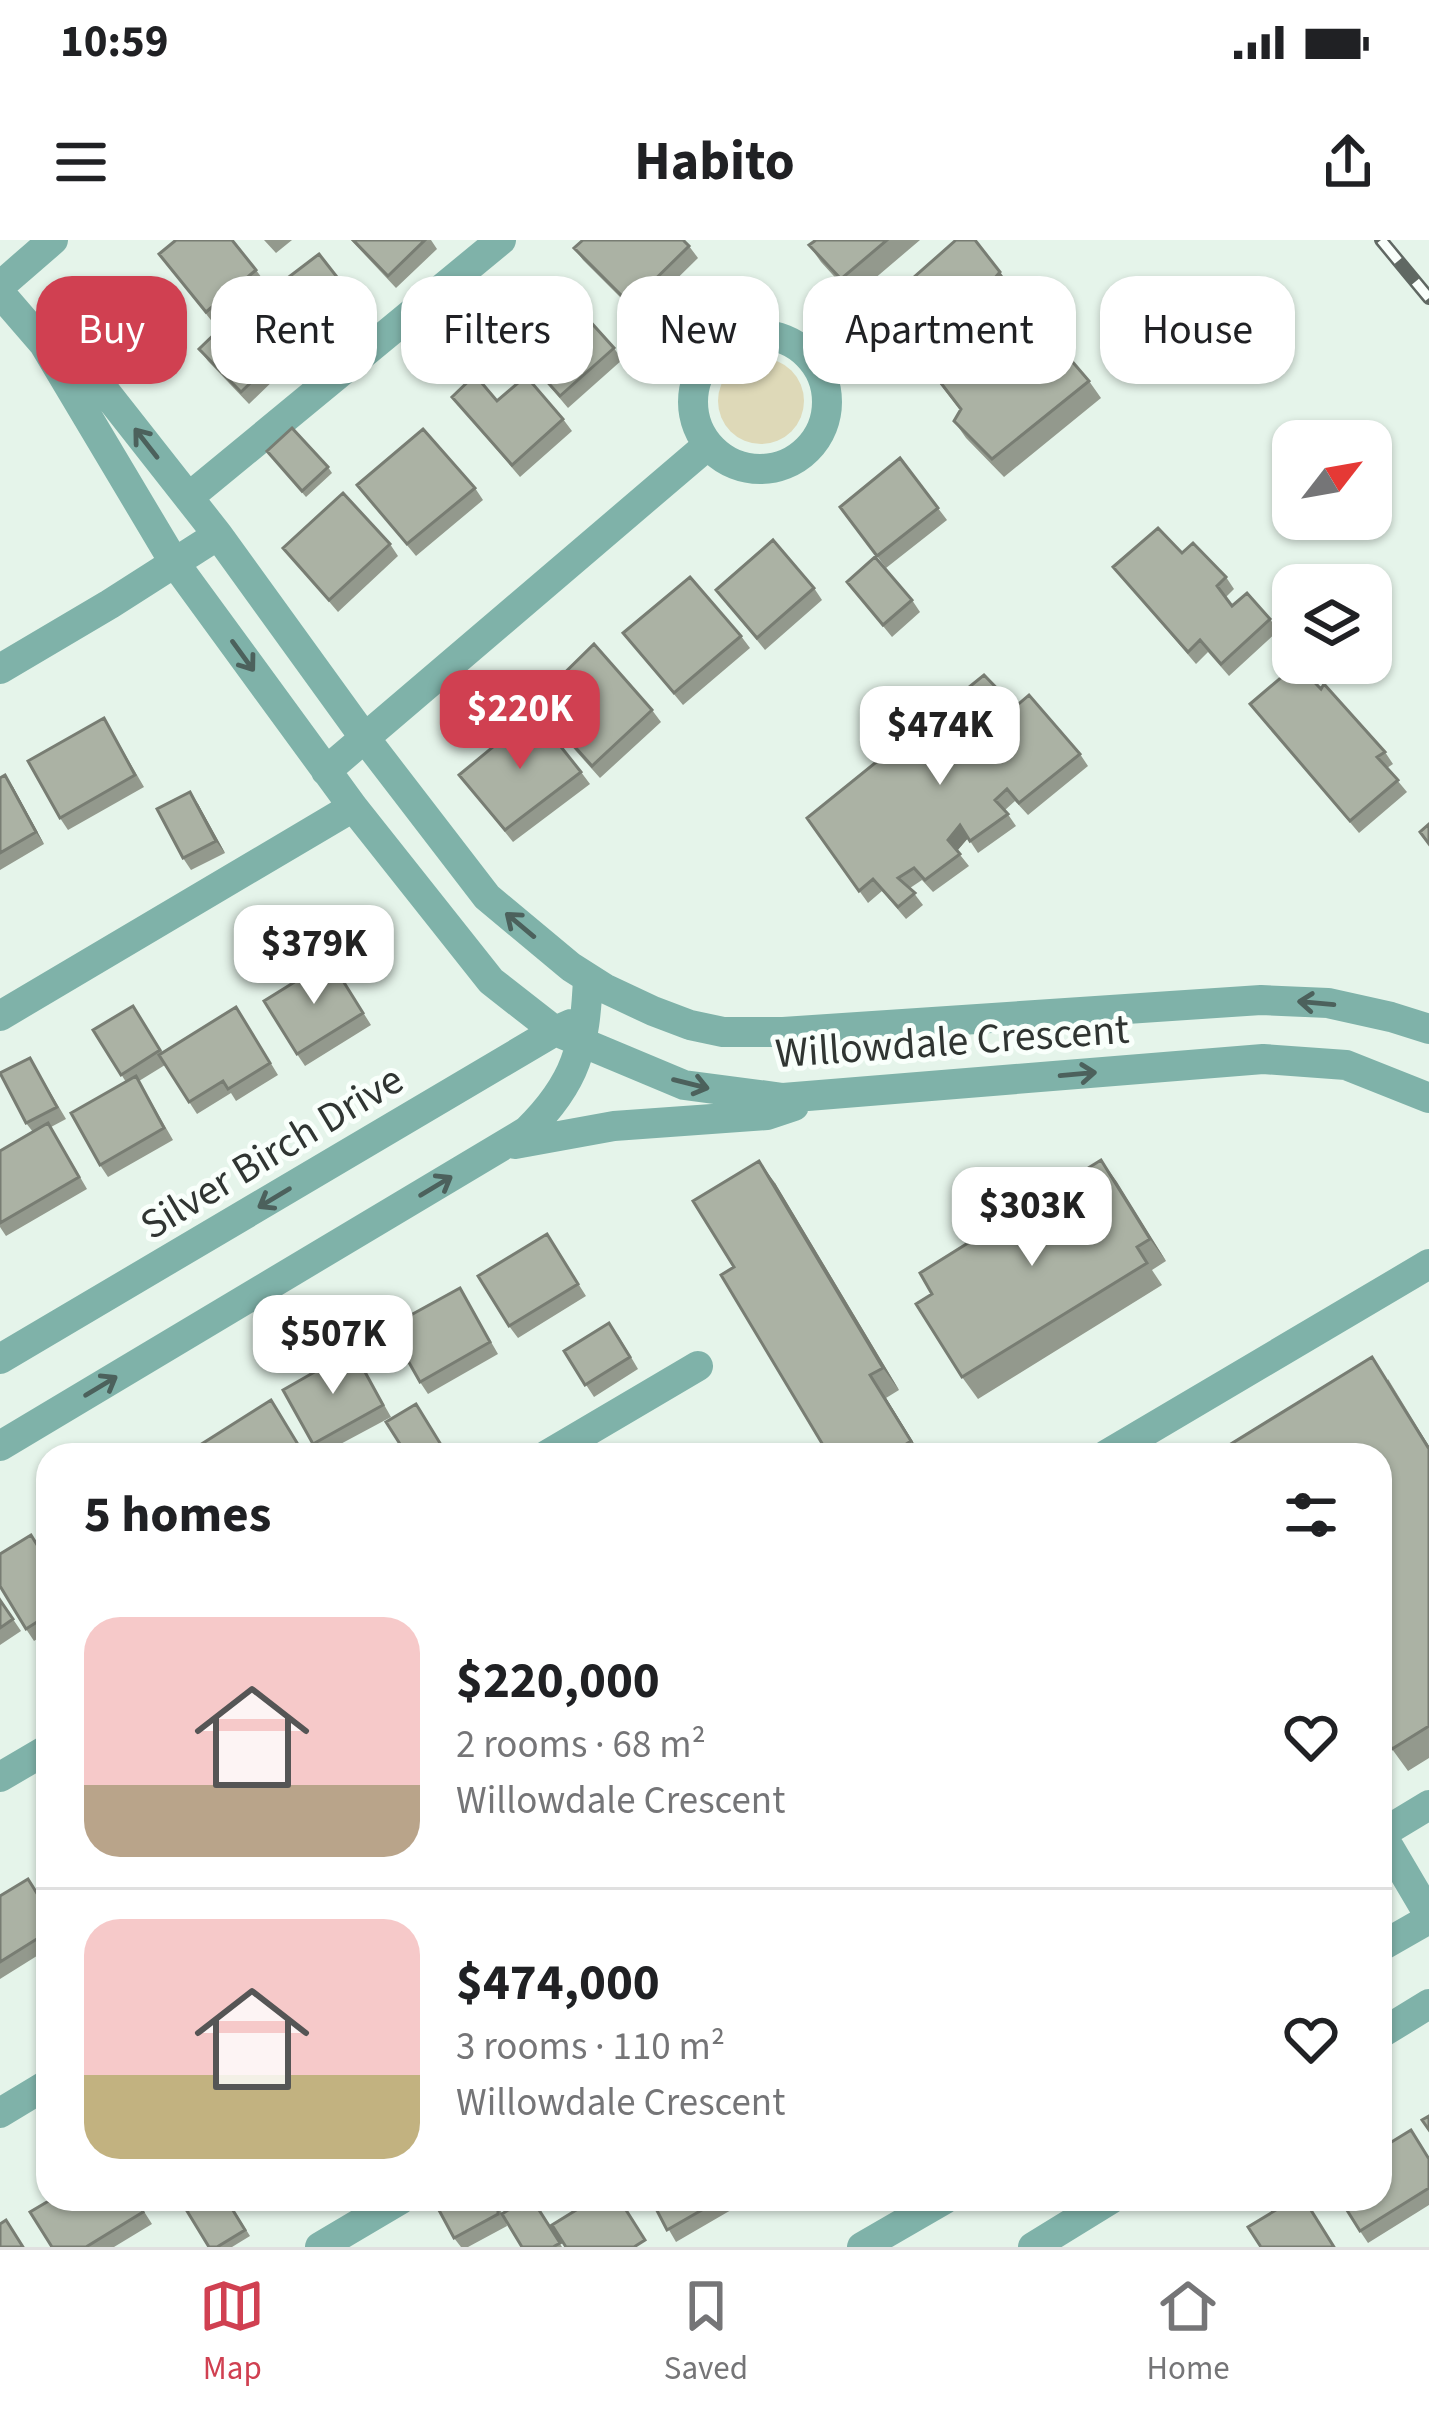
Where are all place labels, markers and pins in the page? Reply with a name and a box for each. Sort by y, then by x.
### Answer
pin: $220K [436,670,604,772]
pin: $474K [856,686,1024,788]
pin: $379K [230,905,398,1007]
pin: $303K [948,1167,1116,1269]
pin: $507K [249,1295,417,1397]

